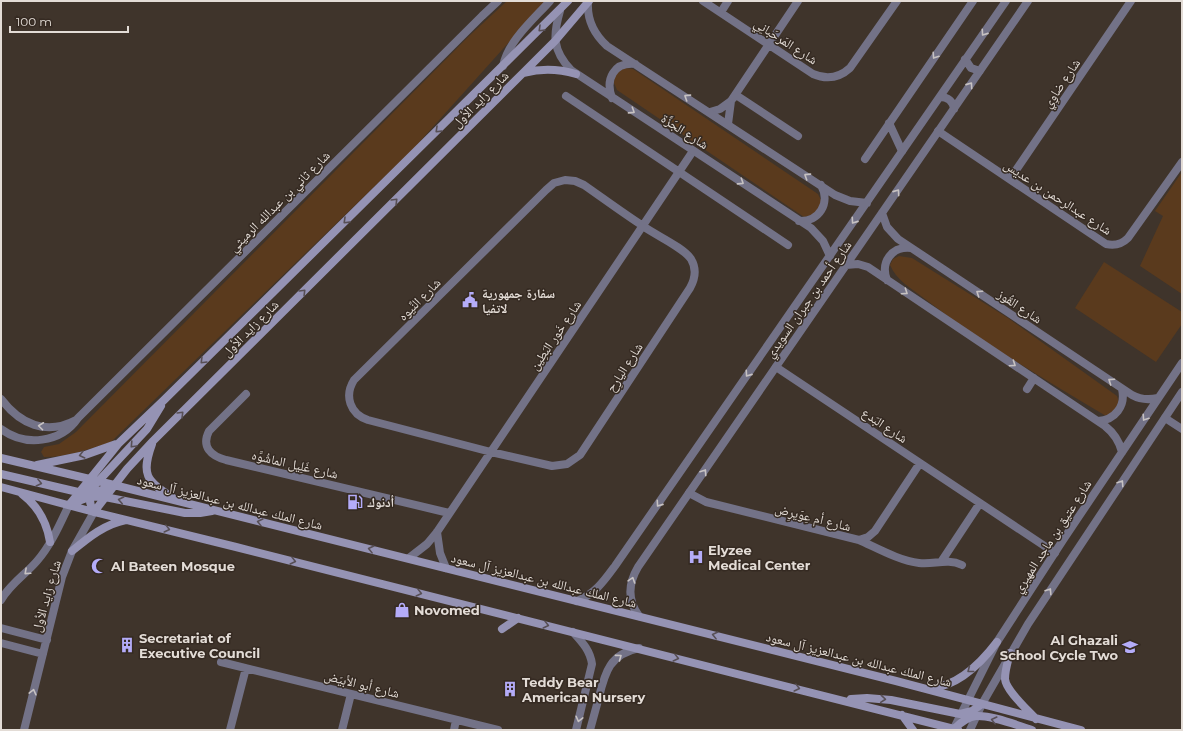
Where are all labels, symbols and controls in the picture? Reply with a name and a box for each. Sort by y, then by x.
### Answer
scale bar [10,8,128,34]
text: 100 m [16,14,52,29]
street label: شارع المَرحَبانِي [749,15,821,70]
one-way arrow [538,24,546,32]
one-way arrow [981,29,989,36]
one-way arrow [933,52,940,59]
street label: شارع ضاوِي [1039,55,1086,112]
street label: شارع زايد الأول [448,67,513,132]
one-way arrow [965,82,973,89]
one-way arrow [684,95,691,102]
one-way arrow [628,106,635,114]
street label: شارع الجَزَّة [657,110,712,154]
one-way arrow [435,125,443,133]
street label: شارع ثاني بن عبدالله الرميثي [225,147,335,257]
street label: شارع عبدالرحمن بن عديس [1000,156,1115,240]
one-way arrow [804,173,811,181]
one-way arrow [737,178,744,185]
one-way arrow [892,189,900,196]
one-way arrow [390,198,398,206]
one-way arrow [343,216,351,224]
one-way arrow [851,217,859,224]
street label: شارع أحمد بن جبران السويدي [761,237,857,363]
street label: شارع النِّيوه [394,274,445,325]
place label: سفارة جمهورية لاتفيا [482,285,555,316]
street label: شارع القُوز [993,285,1045,328]
one-way arrow [901,287,908,295]
one-way arrow [298,289,306,297]
public building icon: سفارة جمهورية لاتفيا [461,291,479,309]
one-way arrow [976,291,983,298]
street label: شارع زايد الأول [218,296,283,361]
street label: شارع خَور البَطِين [526,297,586,374]
street label: شارع اليارِح [602,339,648,396]
one-way arrow [200,356,208,364]
one-way arrow [1009,359,1016,367]
one-way arrow [745,370,753,377]
one-way arrow [1108,379,1115,386]
street label: شارع البَدع [858,404,911,448]
one-way arrow [176,411,184,419]
one-way arrow [1142,414,1150,421]
one-way arrow [38,422,44,431]
one-way arrow [131,440,138,447]
street label: شارع غَلِيل الماشُوَّه [250,446,340,484]
one-way arrow [79,451,85,459]
one-way arrow [699,469,707,476]
street label: شارع الملك عبدالله بن عبدالعزيز آل سعود [135,471,324,535]
street label: شارع عتيق بن ماجد المهيري [1009,476,1097,597]
one-way arrow [35,478,42,487]
one-way arrow [1116,480,1124,487]
fuel station icon: أدنوك [346,493,364,511]
place label: أدنوك [367,494,394,510]
one-way arrow [118,497,124,505]
one-way arrow [656,500,664,507]
street label: شارع أم عِوَيرِض [773,500,853,537]
one-way arrow [257,518,263,526]
one-way arrow [163,524,170,533]
place label: Elyzee Medical Center [708,542,811,573]
one-way arrow [368,545,375,554]
hospital icon: Elyzee Medical Center [687,548,705,566]
street label: شارع الملك عبدالله بن عبدالعزيز آل سعود [449,549,638,613]
one-way arrow [289,556,296,565]
mosque icon: Al Bateen Mosque [90,557,108,575]
street label: شارع زايد الأول [28,558,66,634]
place label: Al Bateen Mosque [110,558,235,574]
one-way arrow [24,567,31,574]
one-way arrow [627,577,636,584]
one-way arrow [415,588,422,597]
one-way arrow [1044,588,1052,595]
shop icon: Novomed [393,601,411,619]
place label: Novomed [414,602,480,618]
one-way arrow [542,620,549,629]
street label: شارع الملك عبدالله بن عبدالعزيز آل سعود [764,628,953,692]
place label: Secretariat of Executive Council [139,630,260,661]
one-way arrow [712,632,718,640]
place label: Al Ghazali School Cycle Two [1000,632,1118,663]
building icon: Secretariat of Executive Council [118,636,136,654]
school or university icon: Al Ghazali School Cycle Two [1121,638,1139,656]
one-way arrow [673,653,680,662]
one-way arrow [615,655,622,662]
one-way arrow [968,665,975,672]
street label: شارع أبو الأبيَض [322,667,401,703]
place label: Teddy Bear American Nursery [521,674,645,705]
building icon: Teddy Bear American Nursery [501,680,519,698]
one-way arrow [794,684,800,692]
one-way arrow [29,689,37,695]
one-way arrow [880,695,886,704]
one-way arrow [575,716,583,722]
one-way arrow [991,716,998,724]

